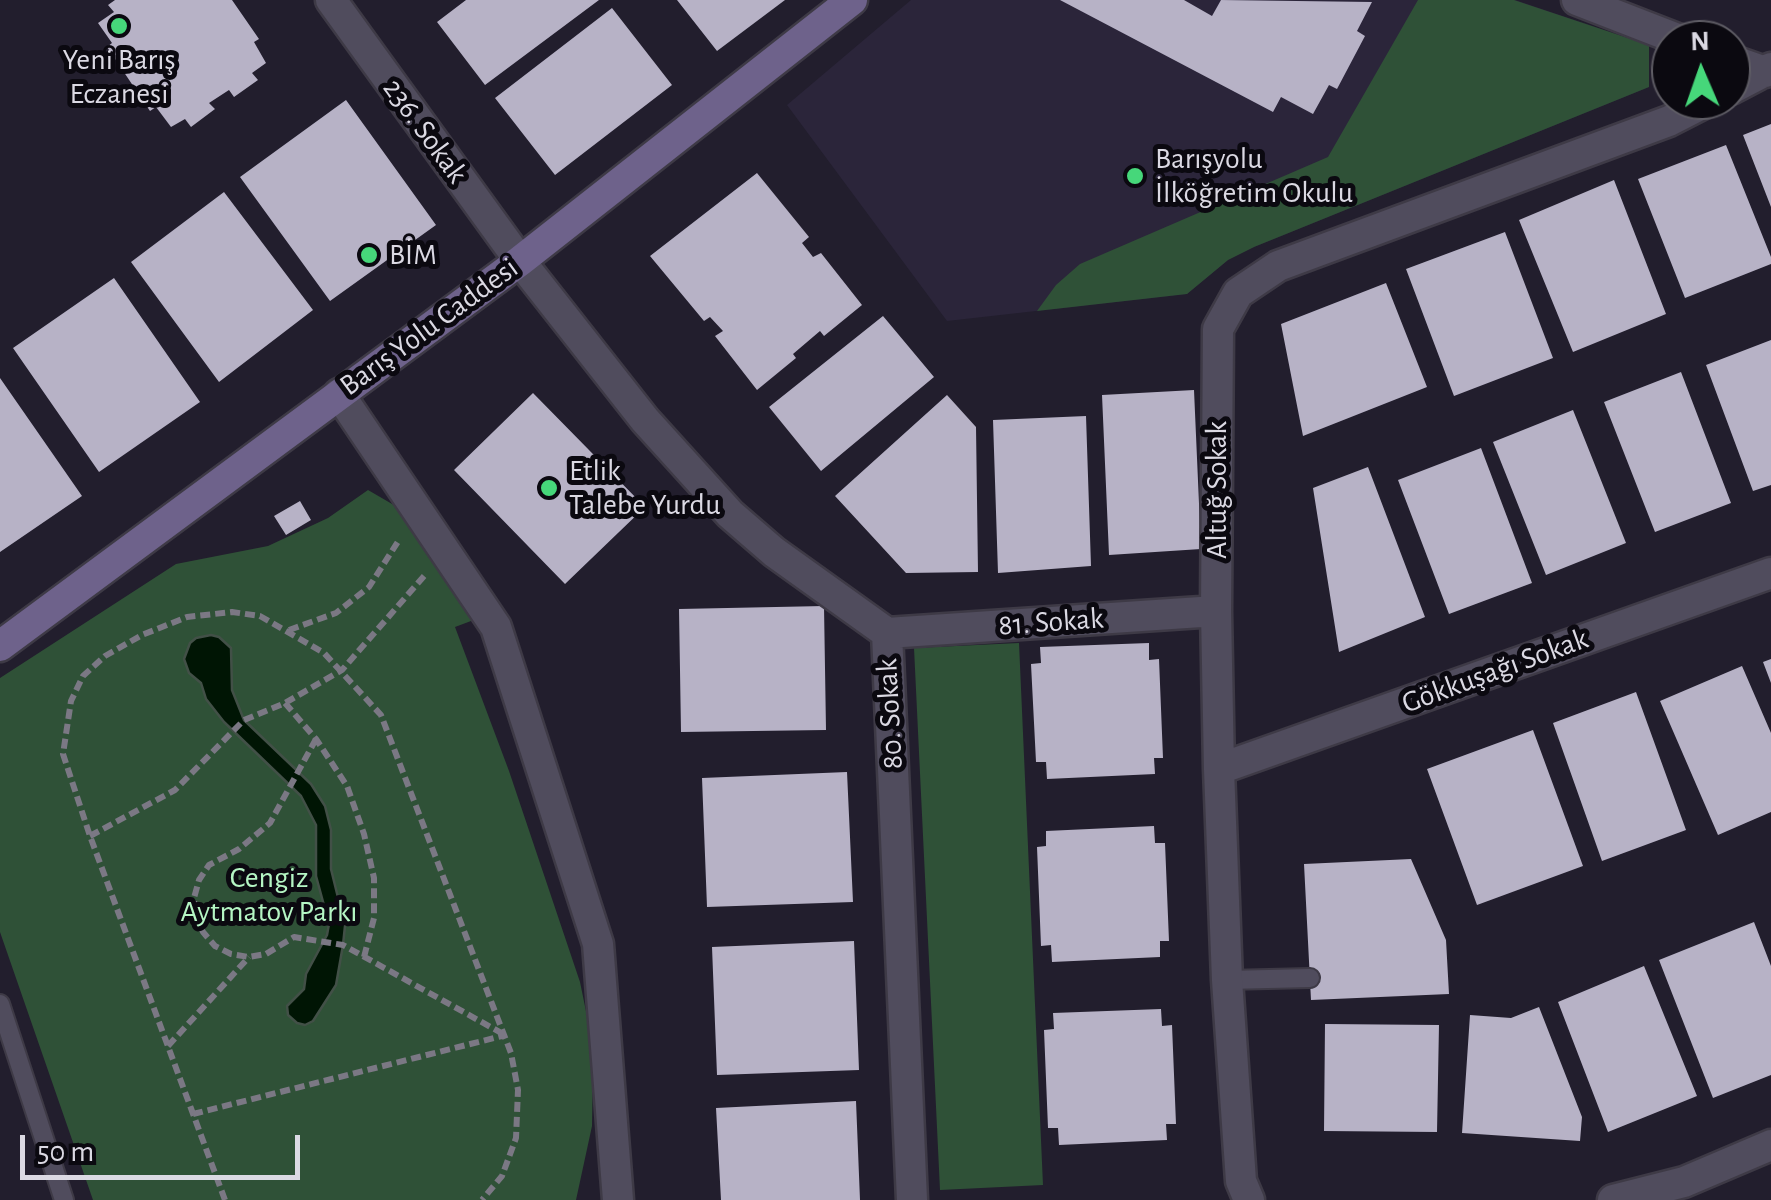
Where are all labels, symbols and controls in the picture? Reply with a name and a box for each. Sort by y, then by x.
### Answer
marker: Yeni Barış Eczanesi [108,15,130,37]
north arrow [1651,20,1751,120]
text: N [1690,28,1710,56]
place label: Yeni Barış Eczanesi [62,42,176,112]
street label: 236. Sokak [375,72,475,190]
place label: Barışyolu İlköğretim Okulu [1155,141,1353,212]
marker: Barışyolu İlköğretim Okulu [1124,165,1146,187]
place label: BİM [389,237,437,273]
marker: BİM [358,244,380,266]
street label: Barış Yolu Caddesi [333,250,525,404]
street label: Altuğ Sokak [1199,421,1235,559]
place label: Etlik Talebe Yurdu [569,453,720,524]
marker: Etlik Talebe Yurdu [538,477,560,499]
street label: 81. Sokak [997,600,1105,644]
street label: Gökkuşağı Sokak [1397,621,1593,721]
street label: 80. Sokak [869,658,911,770]
park label: Cengiz Aytmatov Parkı [180,860,358,930]
scale bar [25,1115,305,1177]
text: 50 m [37,1137,94,1167]

